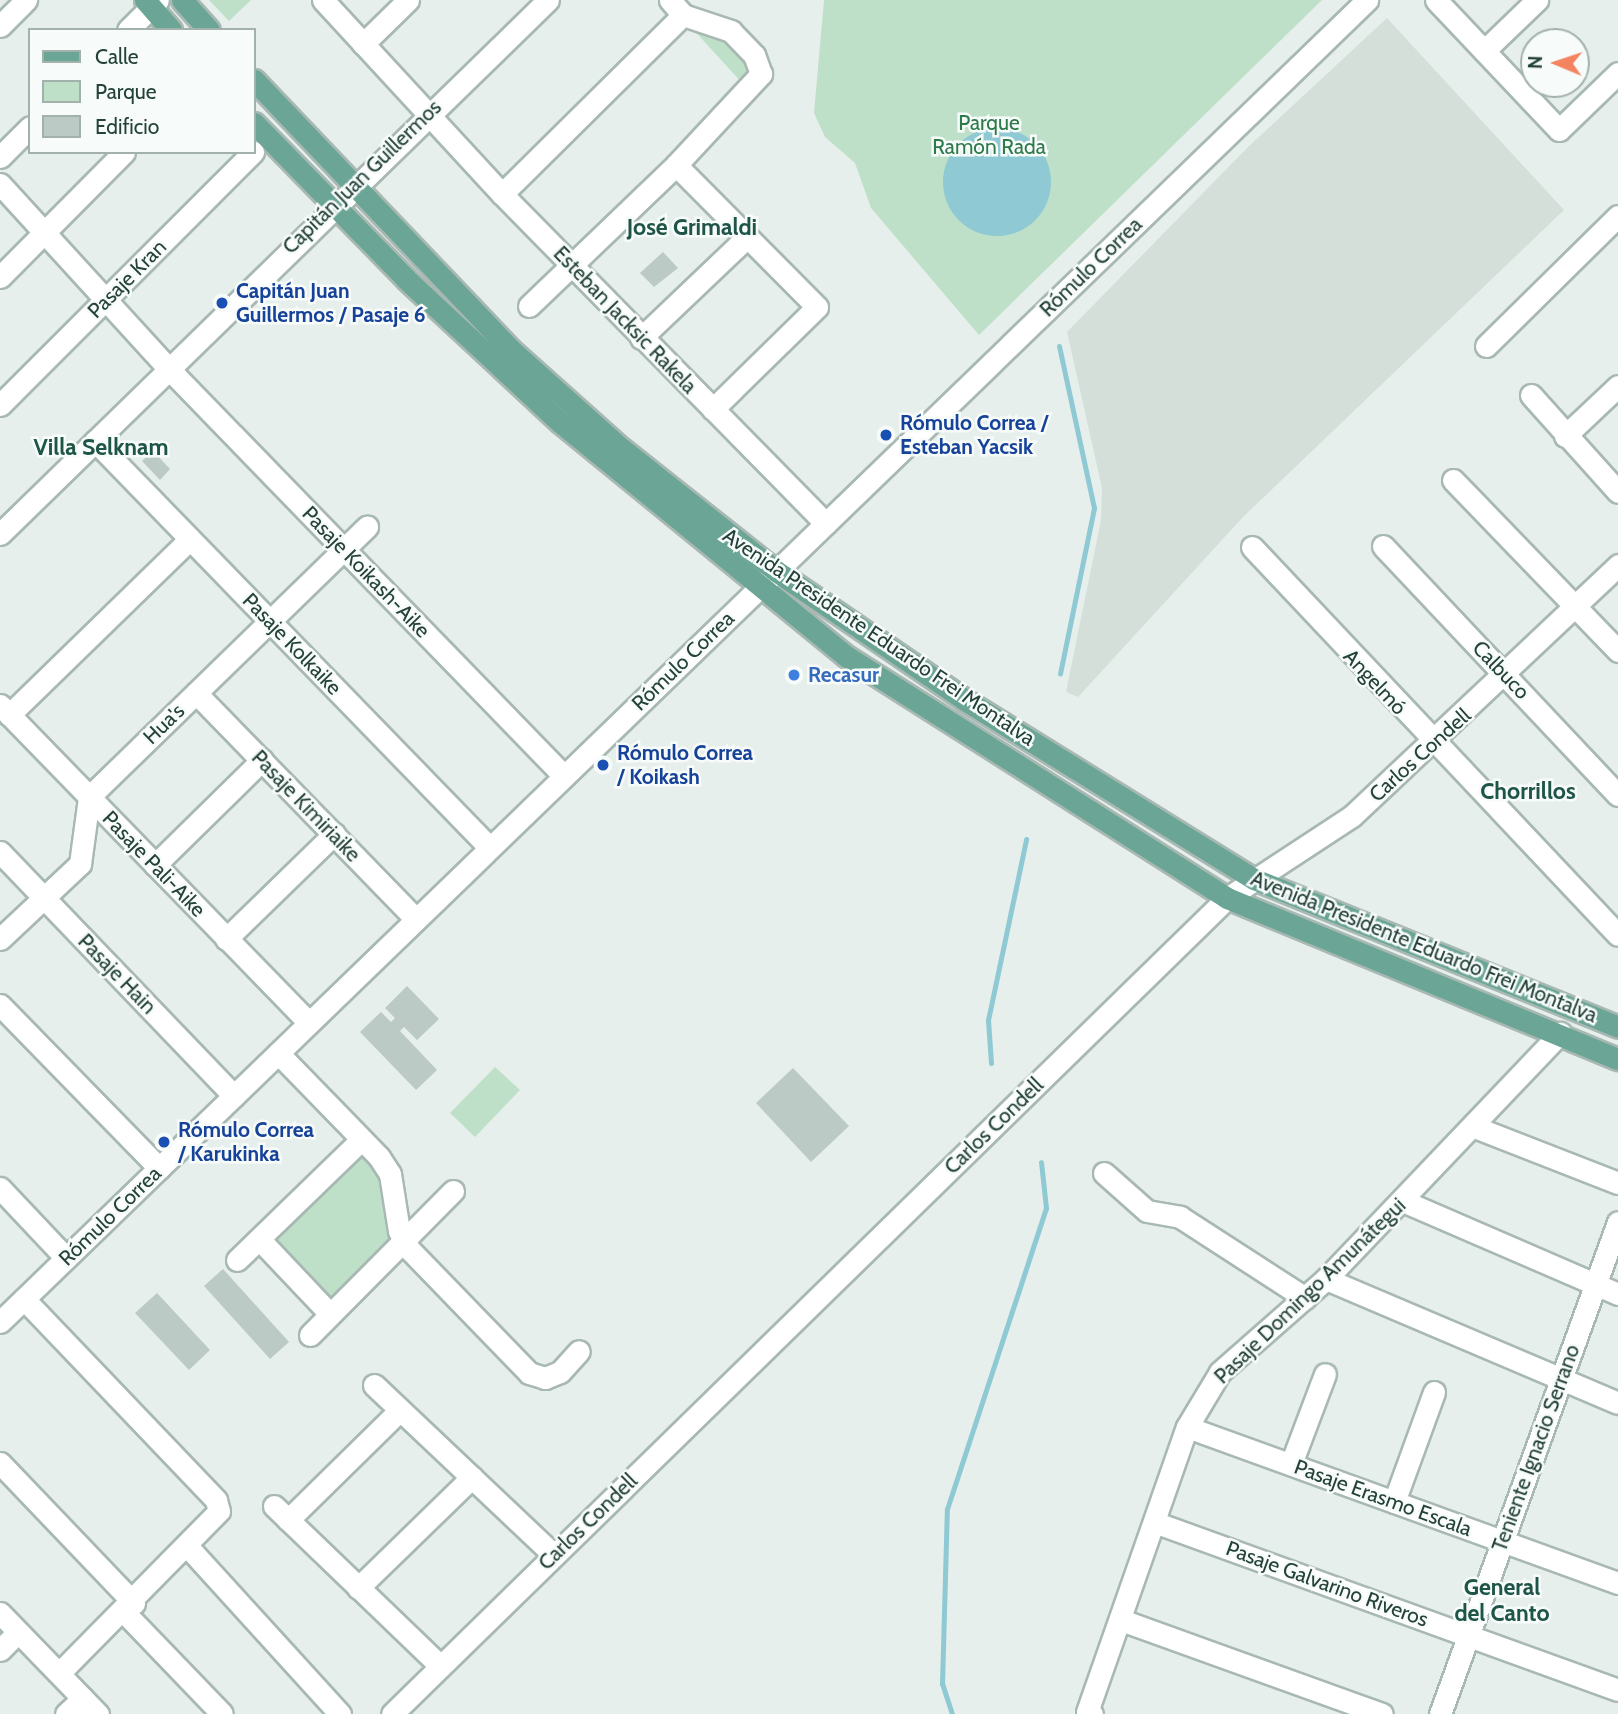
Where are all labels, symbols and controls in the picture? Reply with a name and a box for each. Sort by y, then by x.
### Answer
legend [28,28,256,154]
north arrow [1520,28,1590,98]
text: Calle [95,44,139,69]
text: N [1524,55,1547,69]
text: Parque [95,79,157,104]
street label: Capitán Juan Guillermos [277,95,447,259]
park label: Parque Ramón Rada [932,110,1046,160]
text: Edificio [95,114,159,139]
street label: Rómulo Correa [1035,212,1147,322]
district label: José Grimaldi [627,213,757,241]
street label: Pasaje Kran [82,234,172,324]
street label: Esteban Jacksic Rakela [548,241,702,399]
place label: Capitán Juan Guillermos / Pasaje 6 [236,278,426,328]
marker: Capitán Juan Guillermos / Pasaje 6 [214,295,230,311]
place label: Rómulo Correa / Esteban Yacsik [900,410,1048,460]
marker: Rómulo Correa / Esteban Yacsik [878,427,894,443]
district label: Villa Selknam [34,433,168,461]
street label: Pasaje Koikash-Aike [297,501,435,643]
street label: Avenida Presidente Eduardo Frei Montalva [718,523,1040,751]
street label: Pasaje Kolkaike [237,588,347,700]
street label: Rómulo Correa [627,606,739,716]
street label: Calbuco [1467,636,1535,704]
street label: Angelmó [1338,644,1412,720]
place label: Recasur [808,662,879,688]
marker: Recasur [786,667,802,683]
street label: Hua's [138,699,190,749]
street label: Carlos Condell [1364,703,1476,807]
place label: Rómulo Correa / Koikash [617,740,753,790]
street label: Pasaje Kimiriaike [246,745,366,867]
marker: Rómulo Correa / Koikash [595,757,611,773]
district label: Chorrillos [1480,777,1576,805]
street label: Pasaje Pali-Aike [97,806,211,922]
street label: Avenida Presidente Eduardo Frei Montalva [1247,866,1601,1028]
street label: Pasaje Hain [73,929,161,1019]
street label: Carlos Condell [939,1073,1049,1179]
place label: Rómulo Correa / Karukinka [178,1117,314,1167]
marker: Rómulo Correa / Karukinka [156,1134,172,1150]
street label: Rómulo Correa [54,1161,166,1271]
street label: Pasaje Domingo Amunátegui [1209,1193,1411,1389]
street label: Teniente Ignacio Serrano [1487,1341,1585,1555]
street label: Pasaje Erasmo Escala [1291,1454,1475,1542]
street label: Carlos Condell [533,1469,643,1575]
street label: Pasaje Galvarino Riveros [1222,1536,1432,1632]
district label: General del Canto [1454,1573,1550,1627]

